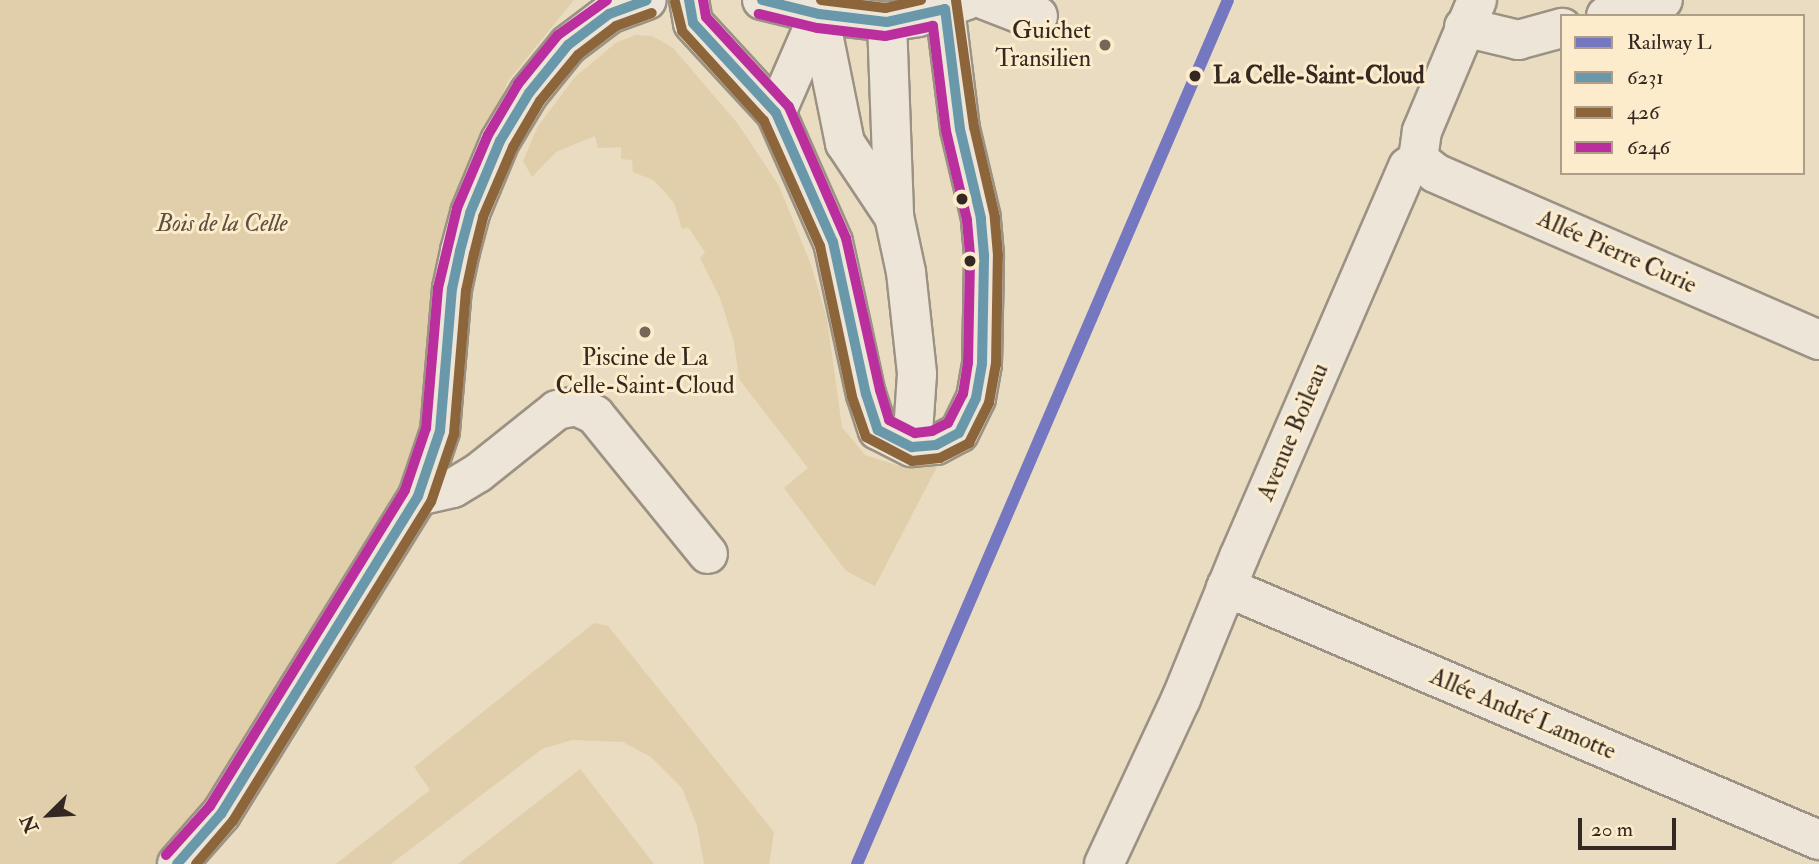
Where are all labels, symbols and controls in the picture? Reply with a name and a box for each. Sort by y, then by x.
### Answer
legend [1560,14,1805,175]
place label: Guichet Transilien [995,17,1091,73]
text: Railway L [1627,29,1712,56]
marker: Guichet Transilien [1097,37,1113,53]
place label: La Celle-Saint-Cloud [1213,62,1424,90]
marker: La Celle-Saint-Cloud [1183,64,1207,88]
text: 6231 [1627,64,1664,91]
text: 426 [1627,99,1660,126]
text: 6246 [1627,134,1670,161]
unlabelled marker [955,192,969,206]
street label: Allée Pierre Curie [1533,204,1701,300]
park label: Bois de la Celle [156,210,288,238]
unlabelled marker [963,254,977,268]
marker: Piscine de La Celle-Saint-Cloud [637,324,653,340]
place label: Piscine de La Celle-Saint-Cloud [555,344,735,400]
street label: Avenue Boileau [1251,359,1335,505]
street label: Allée André Lamotte [1426,662,1620,766]
north arrow [14,780,84,850]
scale bar [1581,804,1679,848]
text: N [15,811,44,836]
text: 20 m [1591,816,1633,843]

